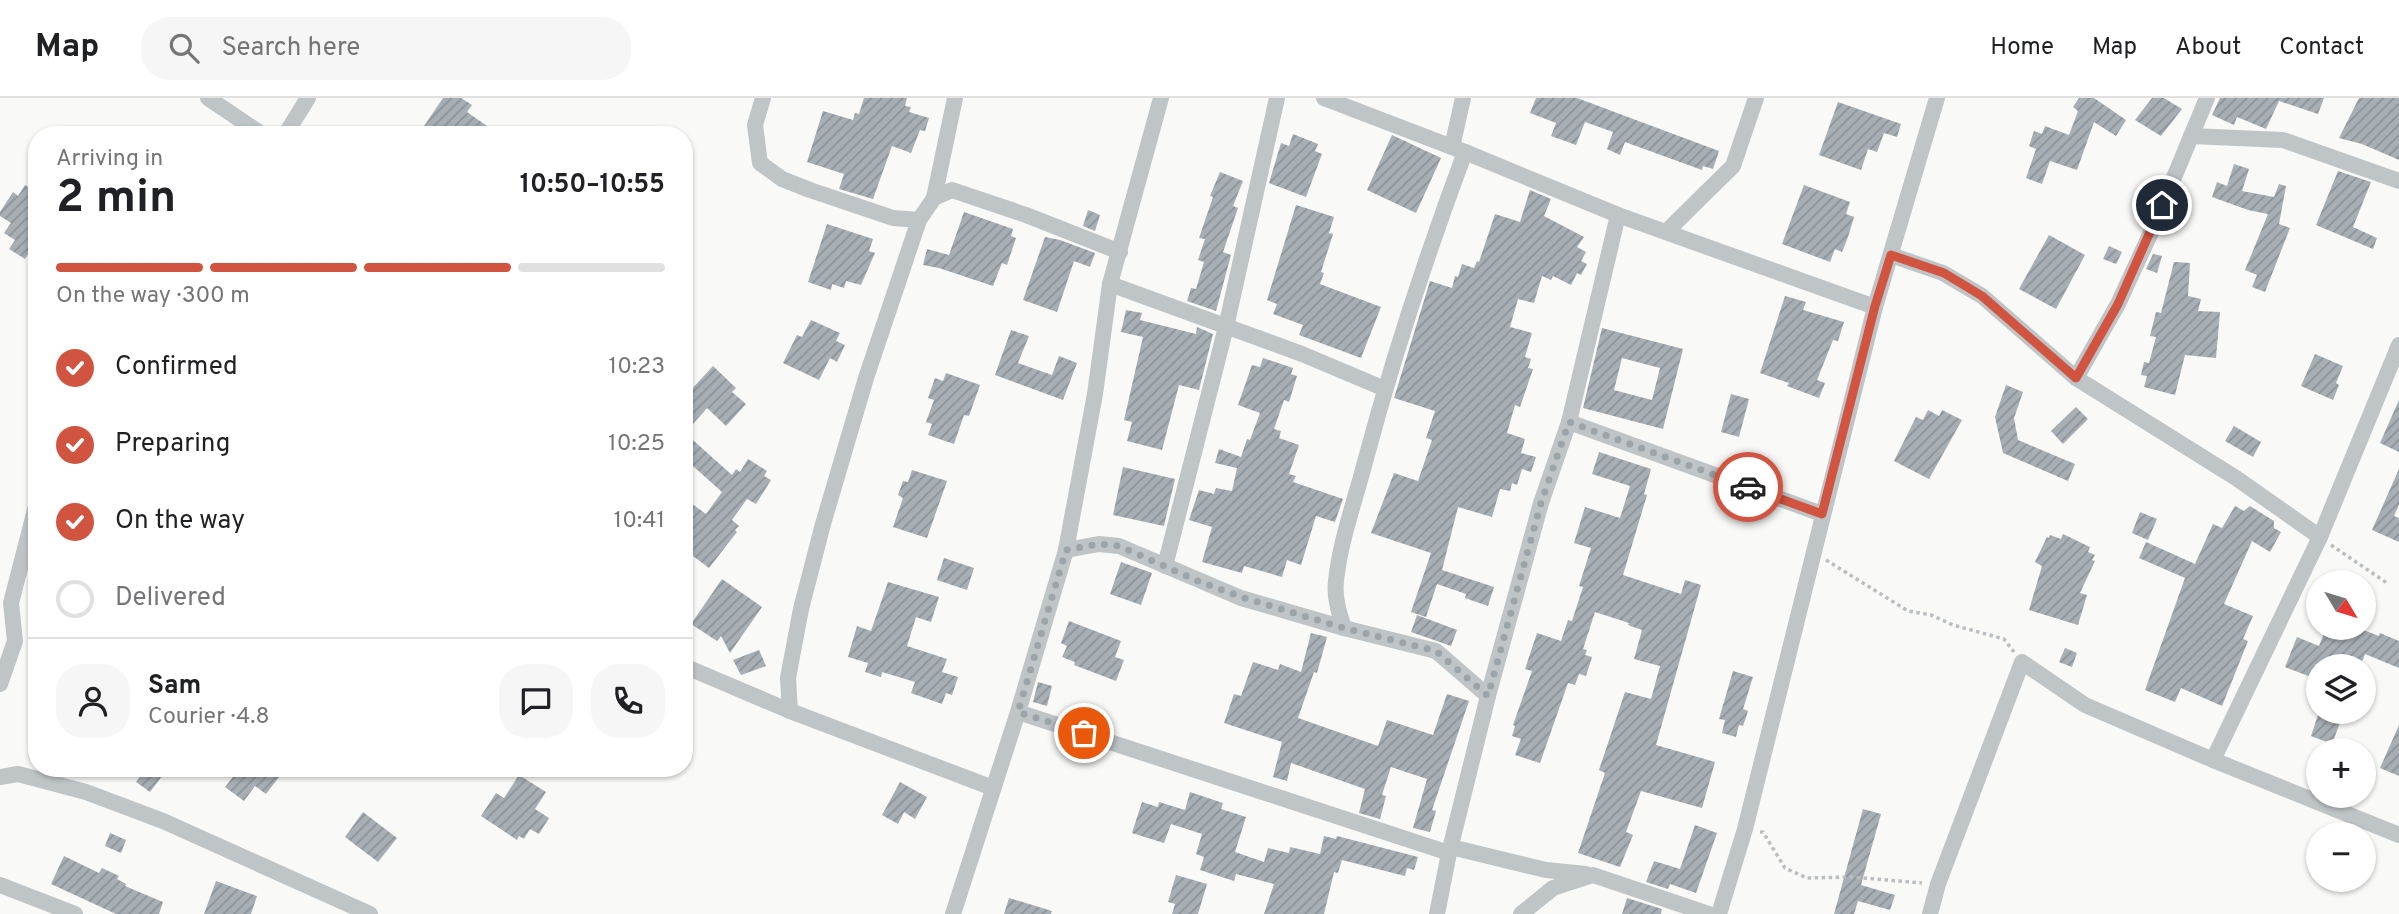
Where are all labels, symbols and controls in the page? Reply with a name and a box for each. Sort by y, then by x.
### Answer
search box [141,17,631,80]
text: Map [35,27,99,69]
icon: search [165,29,203,67]
text: Search here [221,32,360,65]
text: Home [1990,33,2054,63]
text: Map [2092,33,2137,63]
text: About [2175,33,2241,63]
text: Contact [2279,33,2364,63]
text: Arriving in [56,145,163,174]
text: 10:50–10:55 [520,169,665,202]
text: 2 min [56,170,176,229]
pin [2132,175,2192,235]
icon: home [2143,186,2181,224]
text: On the way · 300 m [56,282,250,311]
icon: check [56,349,94,387]
text: Confirmed [115,351,238,384]
text: 10:23 [609,353,665,382]
icon: check [56,426,94,464]
text: Preparing [115,428,230,461]
text: 10:25 [608,430,665,459]
courier [1713,452,1783,522]
icon: car [1729,468,1767,506]
icon: check [56,503,94,541]
text: On the way [115,505,245,538]
text: 10:41 [614,507,665,536]
north arrow [2306,570,2376,640]
map controls [2306,570,2376,892]
text: Delivered [115,582,226,615]
button: layers [2306,654,2376,724]
button: person [56,664,130,738]
button: chat [499,664,573,738]
button: phone [591,664,665,738]
text: Sam [148,670,201,703]
text: Courier · 4.8 [148,703,269,732]
pin [1054,703,1114,763]
icon: bag [1065,714,1103,752]
button: + [2306,738,2376,808]
button: − [2306,822,2376,892]

